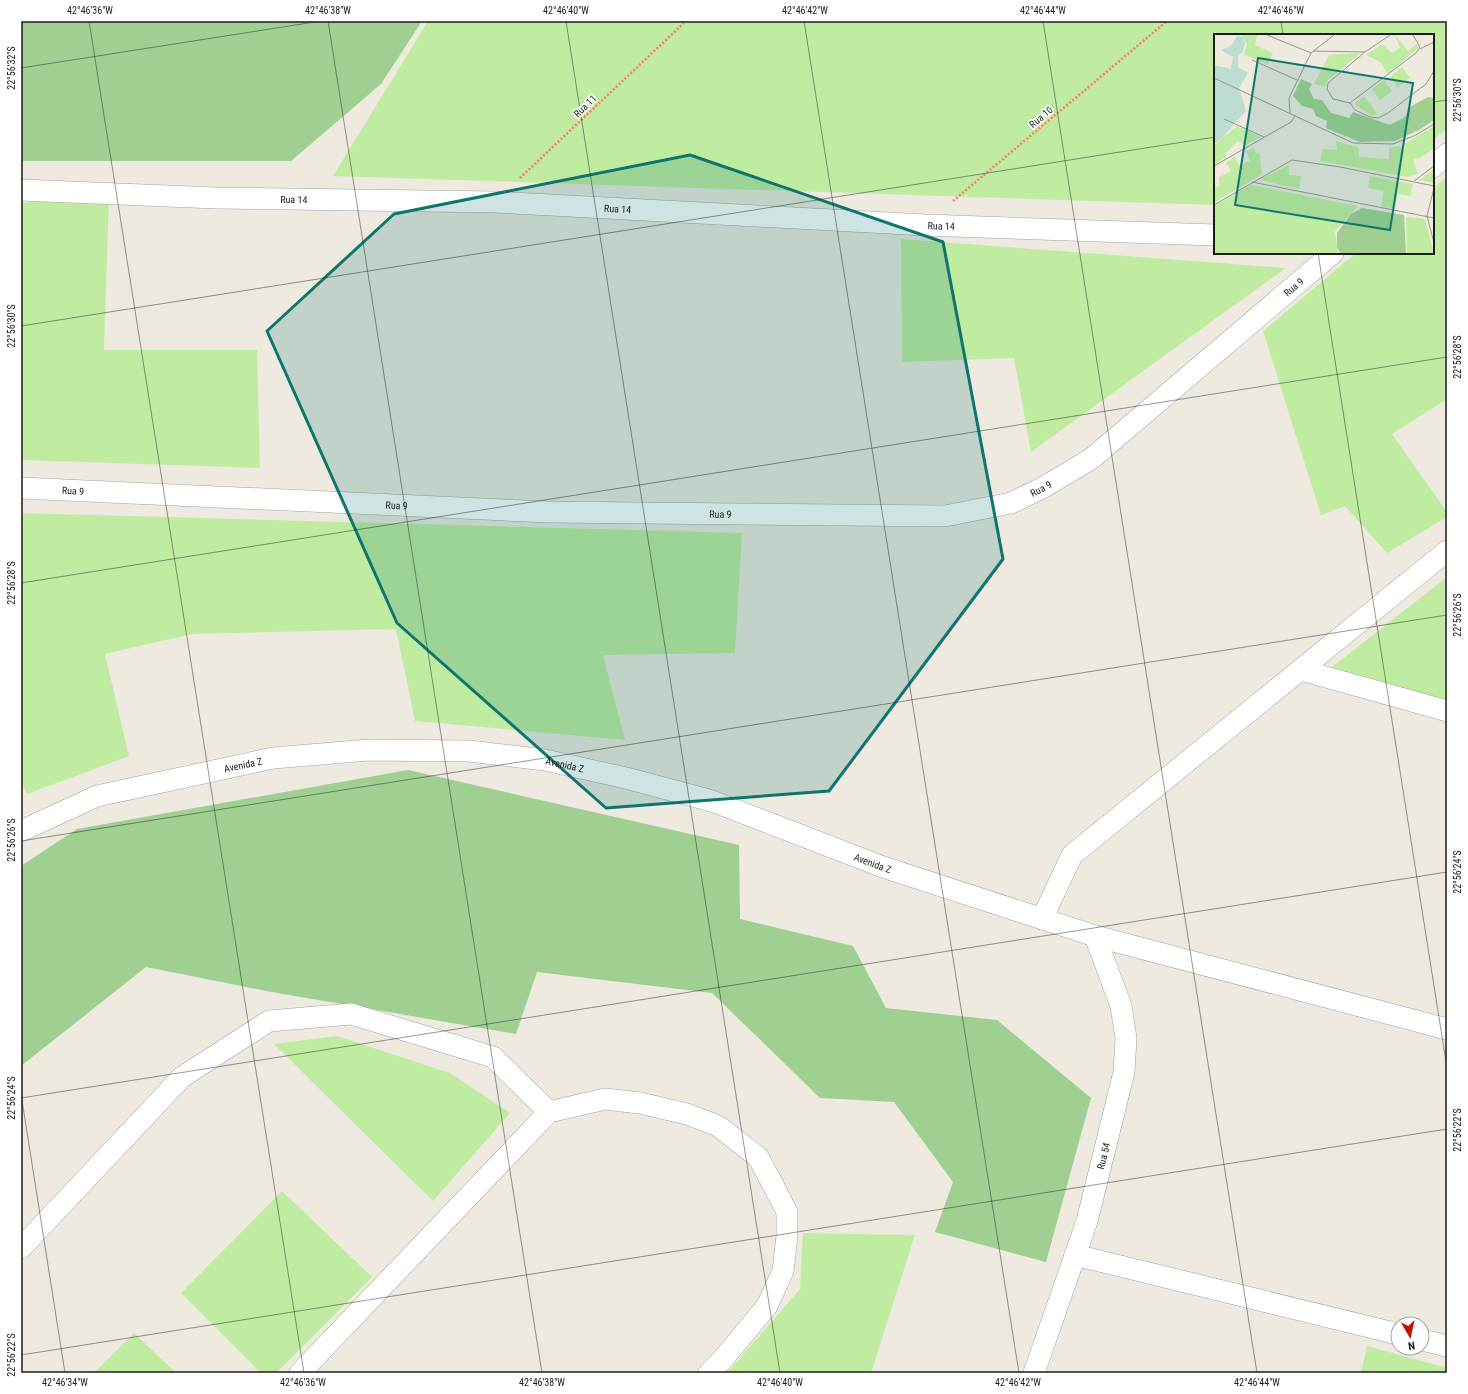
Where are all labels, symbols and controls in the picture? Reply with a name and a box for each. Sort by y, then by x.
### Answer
text: 42°46'36"W [67,5,113,16]
text: 42°46'38"W [305,5,351,16]
text: 42°46'40"W [543,5,589,16]
text: 42°46'42"W [782,5,828,16]
text: 42°46'44"W [1020,5,1066,16]
text: 42°46'46"W [1258,5,1304,16]
inset map [1214,34,1434,254]
text: 22°56'32"S [6,46,17,90]
text: 22°56'30"S [1452,78,1463,122]
street label: Rua 11 [571,93,599,119]
street label: Rua 10 [1027,104,1055,130]
street label: Rua 14 [280,193,308,205]
street label: Rua 14 [604,202,632,215]
street label: Rua 14 [927,220,955,232]
street label: Rua 9 [1281,275,1305,298]
text: 22°56'30"S [6,304,17,348]
text: 22°56'28"S [1452,335,1463,379]
street label: Rua 9 [1028,478,1053,498]
street label: Rua 9 [62,484,84,496]
street label: Rua 9 [385,499,408,511]
street label: Rua 9 [709,508,732,519]
text: 22°56'28"S [6,561,17,605]
text: 22°56'26"S [1452,593,1463,637]
street label: Avenida Z [223,755,263,774]
street label: Avenida Z [545,755,585,774]
text: 22°56'26"S [6,818,17,862]
text: 22°56'24"S [1452,850,1463,894]
street label: Avenida Z [853,851,893,875]
text: 22°56'24"S [6,1076,17,1120]
text: 22°56'22"S [1452,1108,1463,1152]
street label: Rua 54 [1095,1141,1112,1170]
north arrow [1390,1316,1430,1356]
text: 22°56'22"S [6,1333,17,1377]
text: N [1407,1338,1416,1352]
text: 42°46'34"W [42,1377,88,1388]
text: 42°46'36"W [280,1377,326,1388]
text: 42°46'38"W [519,1377,565,1388]
text: 42°46'40"W [757,1377,803,1388]
text: 42°46'42"W [995,1377,1041,1388]
text: 42°46'44"W [1234,1377,1280,1388]

